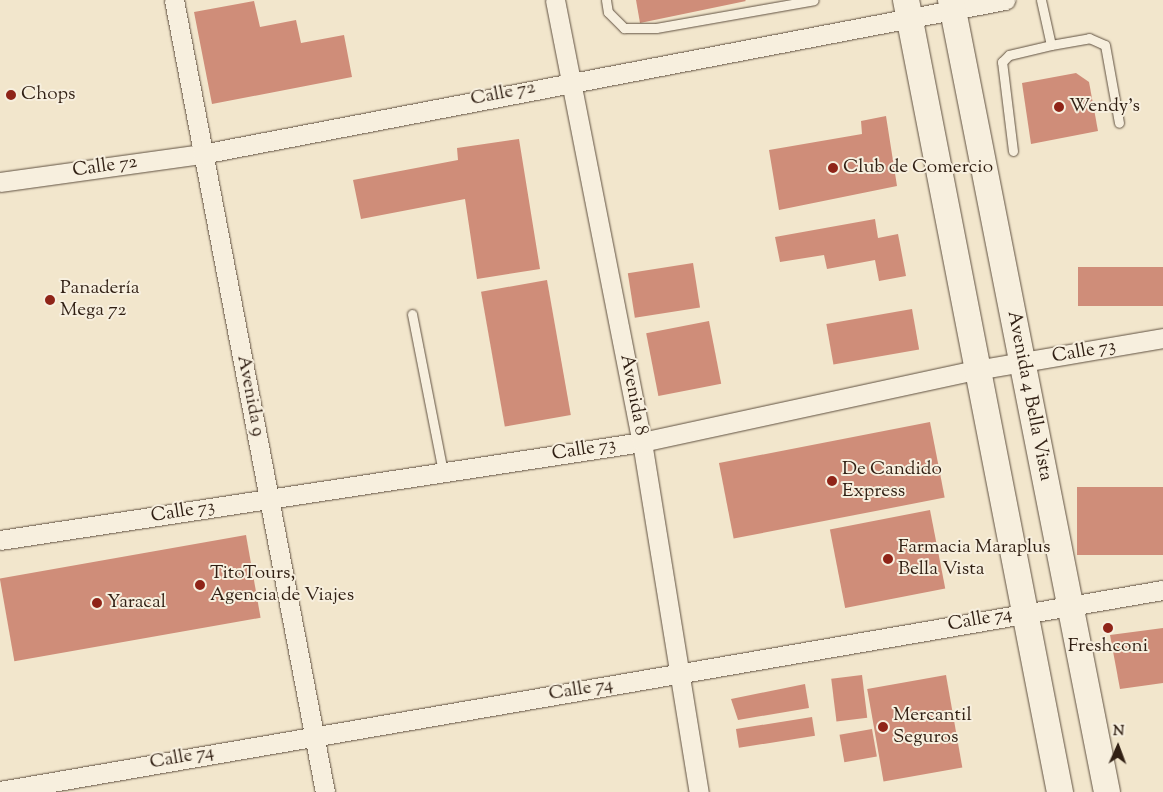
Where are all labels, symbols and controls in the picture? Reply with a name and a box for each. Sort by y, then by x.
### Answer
street label: Calle 72 [469,77,537,111]
place label: Chops [21,84,76,106]
marker: Chops [5,89,17,101]
place label: Wendy's [1069,96,1140,118]
marker: Wendy's [1053,101,1065,113]
street label: Calle 72 [71,151,139,183]
place label: Club de Comercio [843,157,993,179]
marker: Club de Comercio [827,162,839,174]
place label: Panadería Mega 72 [60,278,140,322]
marker: Panadería Mega 72 [44,294,56,306]
street label: Avenida 4 Bella Vista [1001,309,1057,483]
street label: Calle 73 [1050,335,1118,369]
street label: Avenida 8 [614,352,652,438]
street label: Avenida 9 [231,354,269,438]
street label: Calle 73 [550,434,618,466]
place label: De Candido Express [842,459,942,503]
marker: De Candido Express [826,475,838,487]
street label: Calle 73 [149,496,217,528]
place label: Farmacia Maraplus Bella Vista [898,537,1050,581]
marker: Farmacia Maraplus Bella Vista [882,553,894,565]
place label: TitoTours, Agencia de Viajes [210,563,354,607]
marker: TitoTours, Agencia de Viajes [194,579,206,591]
place label: Yaracal [107,592,166,614]
marker: Yaracal [91,597,103,609]
street label: Calle 74 [946,603,1014,637]
marker: Freshconi [1102,622,1114,634]
place label: Freshconi [1068,636,1148,658]
street label: Calle 74 [547,674,615,706]
place label: Mercantil Seguros [893,705,972,749]
marker: Mercantil Seguros [877,721,889,733]
north arrow [1093,722,1143,772]
text: N [1113,722,1124,742]
street label: Calle 74 [148,741,216,775]

